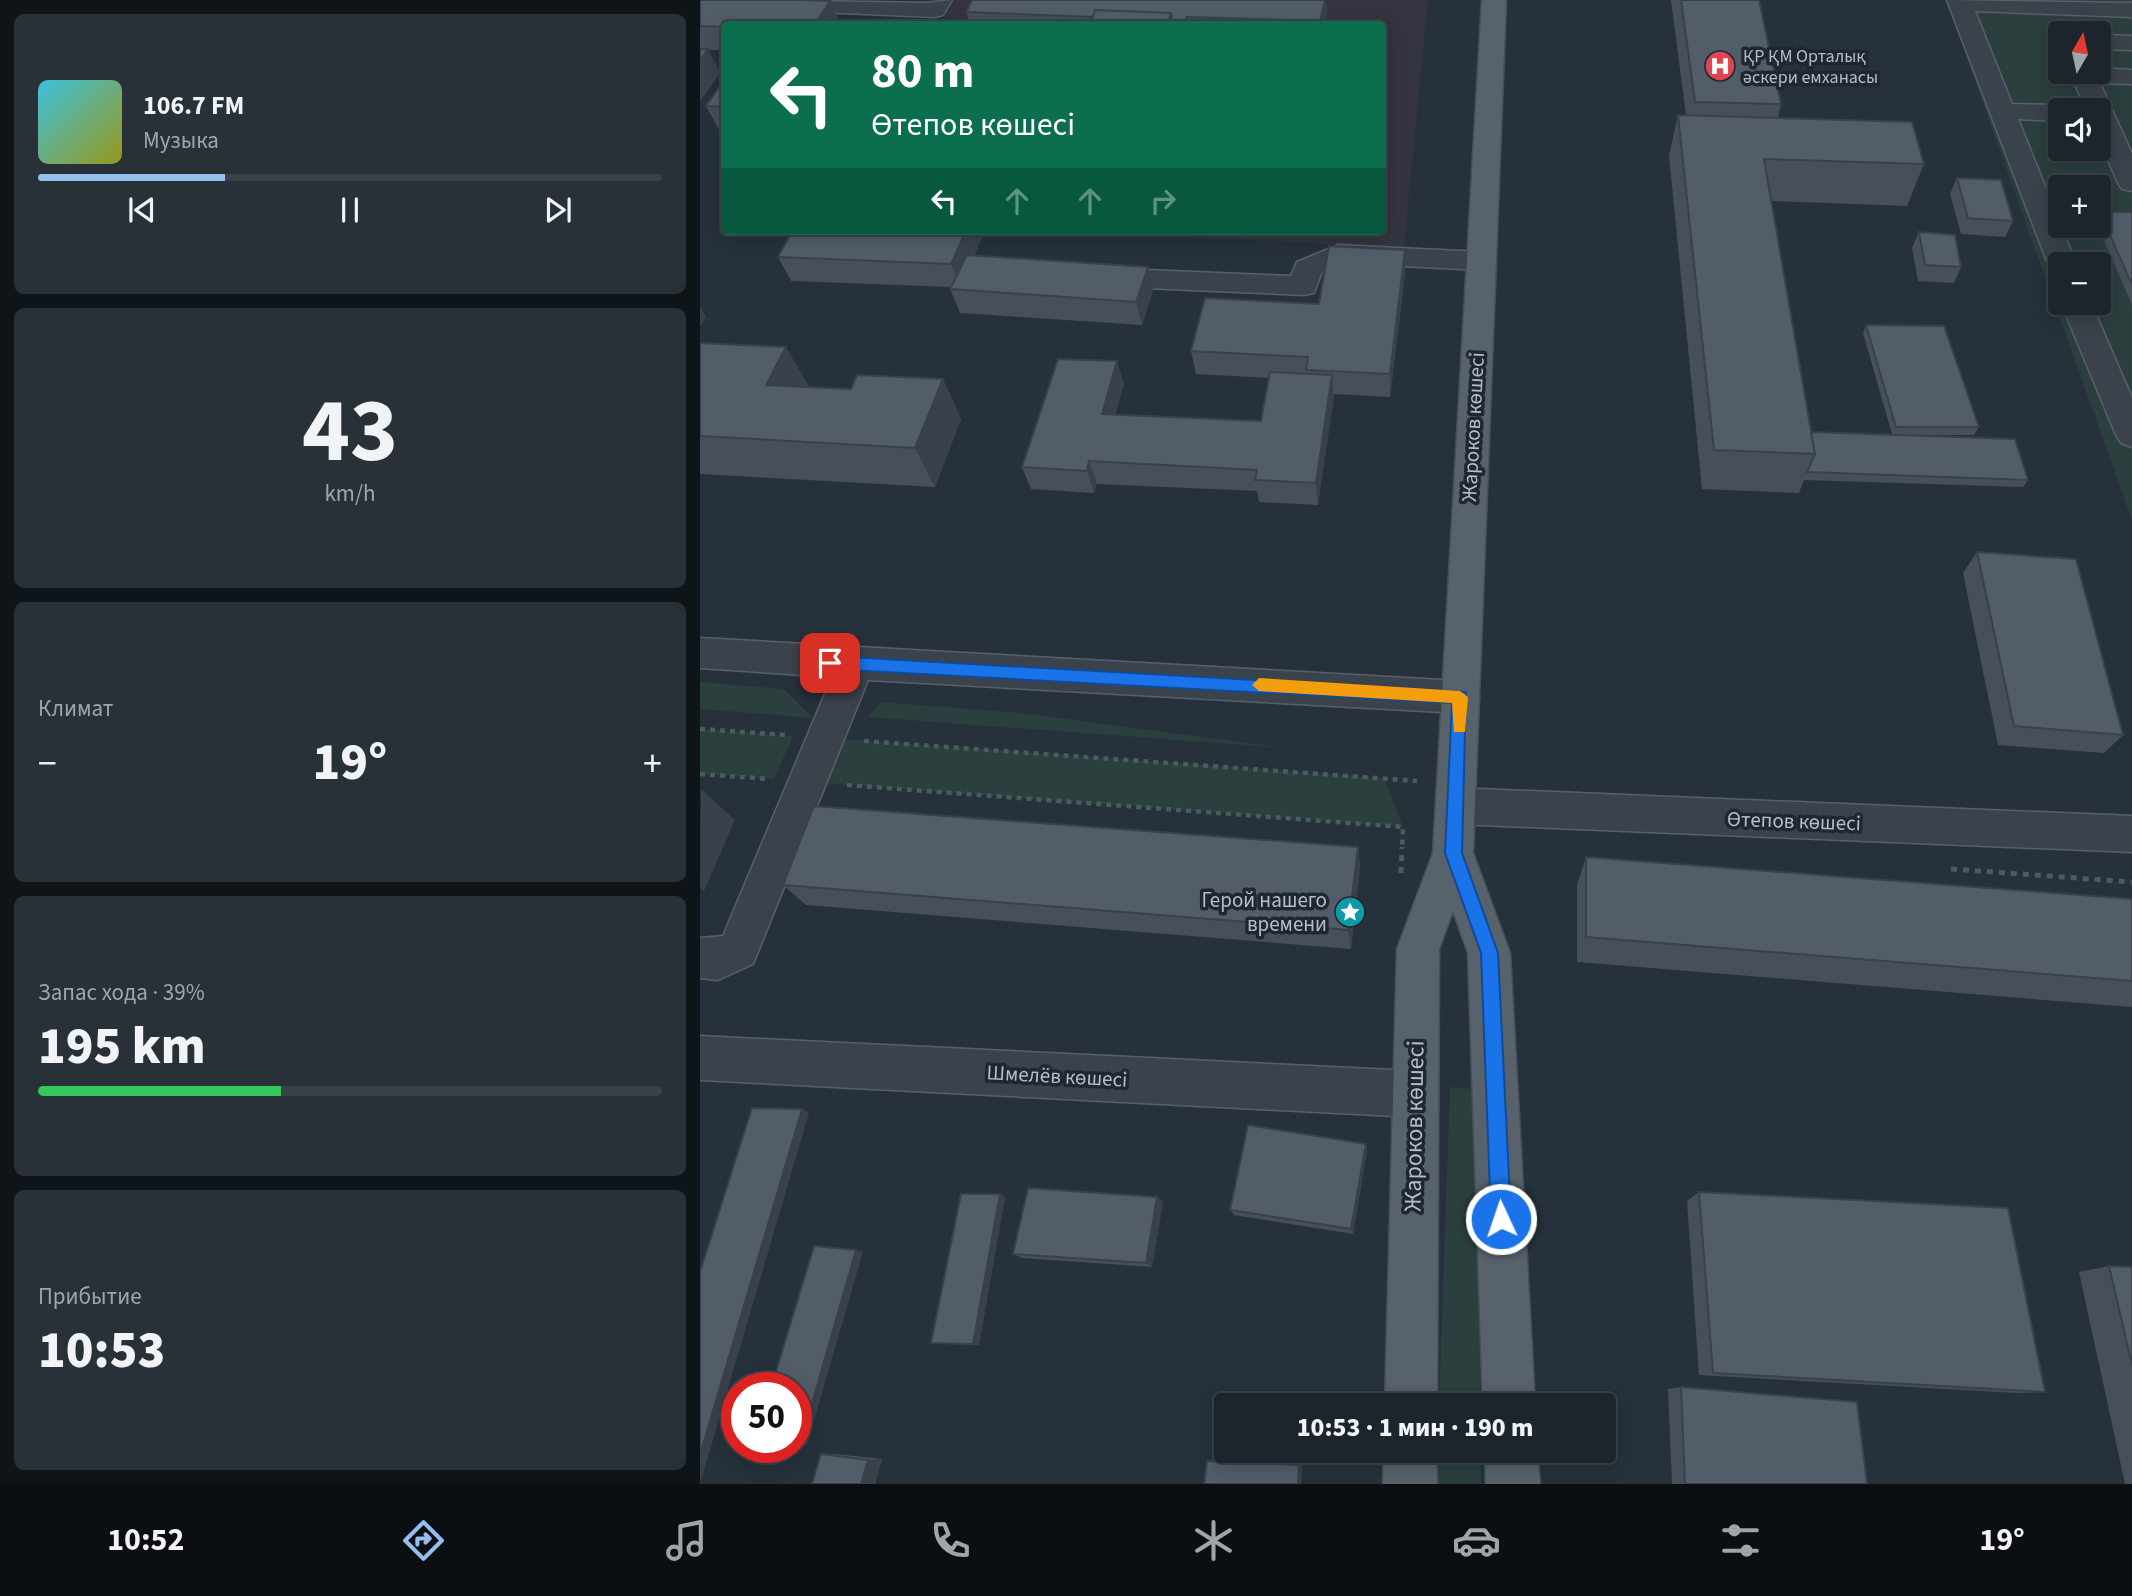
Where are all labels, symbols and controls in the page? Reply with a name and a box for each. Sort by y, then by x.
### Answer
north arrow [2048,21,2110,84]
map controls [2048,21,2111,315]
text: 80 m [871,37,975,107]
place label: ҚР ҚМ Орталық әскери емханасы [1743,44,1878,90]
icon: left [756,49,847,140]
hospital icon: ҚР ҚМ Орталық әскери емханасы [1703,49,1737,83]
text: 106.7 FM [143,87,244,124]
button: sound [2048,98,2111,161]
text: Өтепов көшесі [871,102,1075,148]
text: Музыка [143,124,219,157]
button: + [2048,175,2111,238]
icon: left [925,182,963,220]
icon: ahead [998,182,1036,220]
icon: ahead [1071,182,1109,220]
icon: right [1144,182,1182,220]
icon: previous [123,191,161,229]
icon: pause [331,191,369,229]
icon: next [539,191,577,229]
button: − [2048,252,2111,315]
street label: Жароков көшесі [1454,351,1492,503]
text: 43 [302,367,398,496]
text: km/h [324,477,376,510]
pin [800,633,860,693]
icon: arrive [811,644,849,682]
text: Климат [38,692,113,725]
text: 19° [313,726,387,800]
text: − [38,737,57,791]
text: + [643,737,662,791]
street label: Өтепов көшесі [1727,804,1861,838]
place label: Герой нашего времени [1202,885,1327,939]
place icon: Герой нашего времени [1333,895,1367,929]
text: Запас хода · 39% [38,976,205,1009]
text: 195 km [38,1010,206,1084]
street label: Жароков көшесі [1396,1040,1433,1212]
street label: Шмелёв көшесі [986,1057,1128,1095]
position arrow [1464,1182,1538,1256]
text: Прибытие [38,1280,142,1313]
text: 10:53 [38,1314,165,1388]
speed limit sign: 50 [721,1372,812,1463]
text: 10:53 · 1 мин · 190 m [1297,1409,1533,1446]
icon: directions [399,1516,448,1565]
icon: music [662,1516,711,1565]
icon: phone [926,1516,975,1565]
icon: climate [1189,1516,1238,1565]
icon: car [1452,1516,1501,1565]
icon: filters [1716,1516,1765,1565]
text: 10:52 [107,1517,184,1563]
text: 19° [1979,1517,2025,1563]

